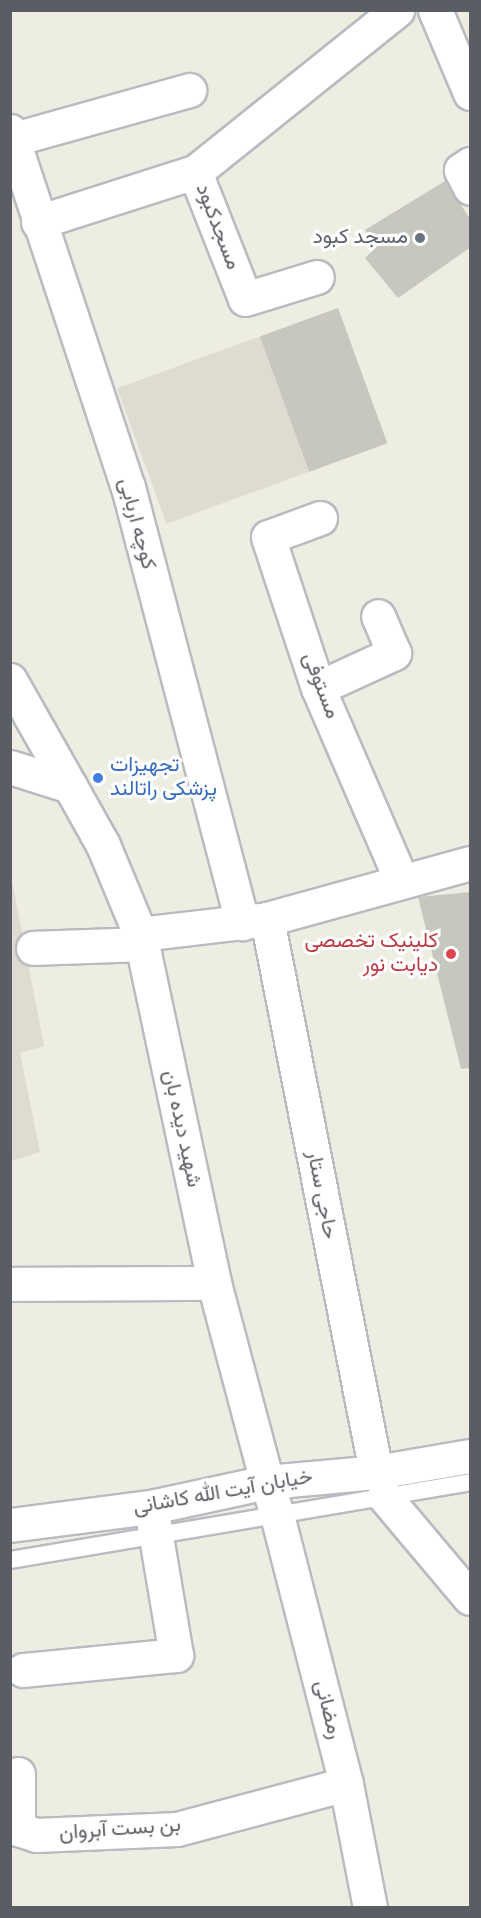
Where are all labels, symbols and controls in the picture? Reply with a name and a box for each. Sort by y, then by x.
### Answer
street label: مسجدکبود [189,180,245,274]
place label: مسجد کبود [313,225,408,251]
marker: مسجد کبود [413,231,427,245]
street label: کوچه اربابی [112,476,160,572]
street label: مستوفی [296,649,344,723]
place label: تجهیزات پزشکی راتالند [110,753,217,803]
marker: تجهیزات پزشکی راتالند [91,771,105,785]
place label: کلینیک تخصصی دیابت نور [304,929,438,979]
marker: کلینیک تخصصی دیابت نور [442,945,460,963]
street label: شهید دیده بان [156,1068,206,1190]
street label: حاجی ستار [300,1149,342,1241]
street label: خیابان آیت الله کاشانی [131,1465,315,1521]
street label: رمضانی [308,1678,346,1742]
street label: بن بست آبروان [58,1813,182,1847]

